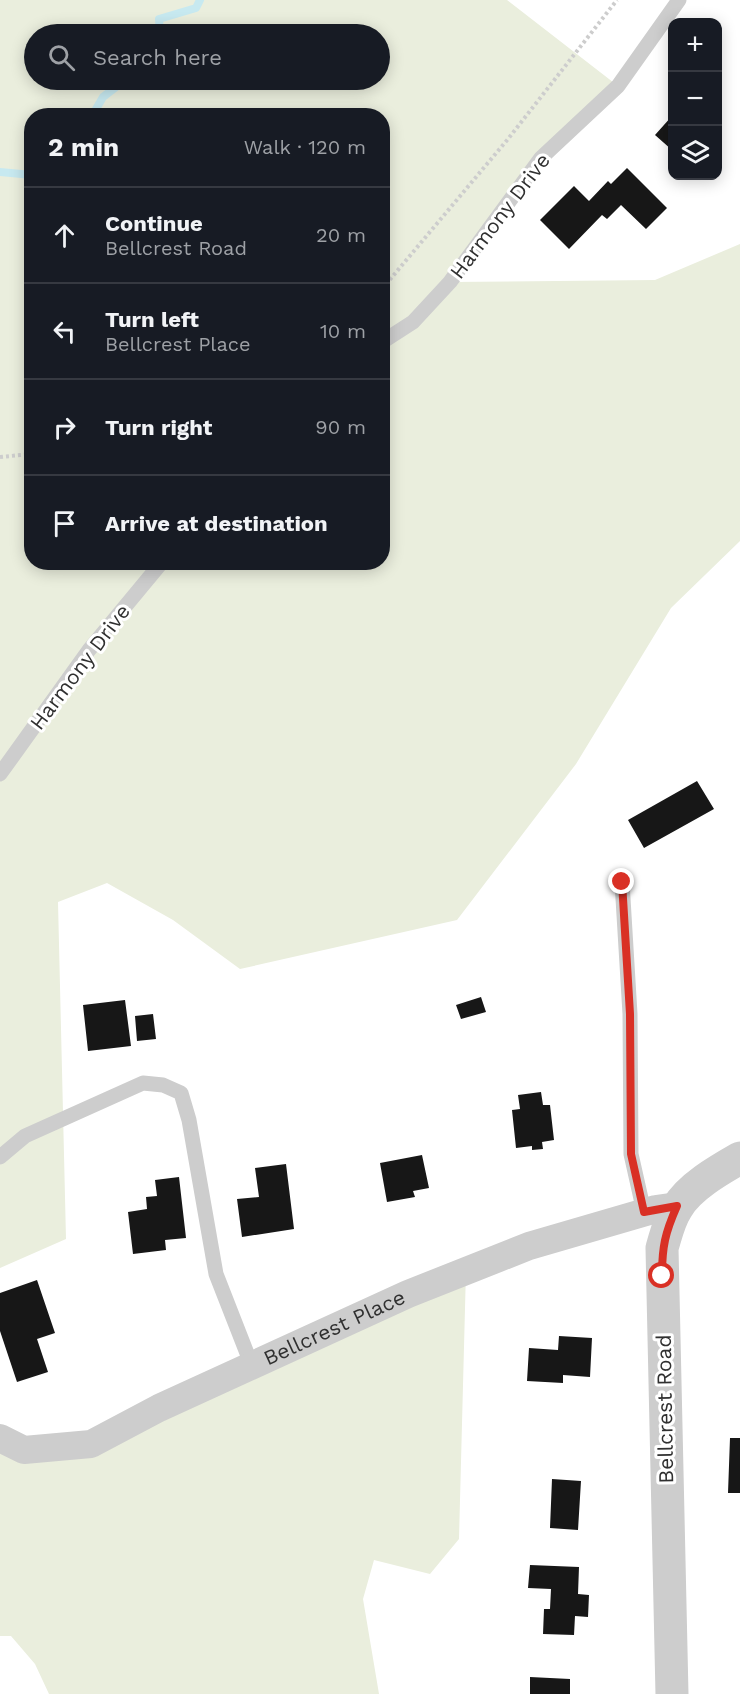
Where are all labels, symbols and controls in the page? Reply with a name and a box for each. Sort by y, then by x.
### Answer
map controls [668,18,722,180]
button: + [668,18,722,72]
search box [24,24,390,90]
icon: search [45,41,78,74]
text: Search here [93,45,222,70]
button: − [668,72,722,126]
button: layers [668,126,722,180]
text: 2 min [48,132,119,162]
text: Walk · 120 m [244,135,366,159]
street label: Harmony Drive [444,148,555,283]
text: Continue [105,211,203,236]
icon: ahead [48,219,81,252]
text: 20 m [316,223,366,247]
text: Bellcrest Road [105,236,247,260]
text: Turn left [105,307,199,332]
icon: left [48,315,81,348]
text: 10 m [320,319,366,343]
text: Bellcrest Place [105,332,251,356]
icon: right [48,411,81,444]
text: Turn right [105,415,212,440]
text: 90 m [315,415,366,439]
icon: arrive [48,507,81,540]
text: Arrive at destination [105,511,328,536]
street label: Harmony Drive [24,599,135,734]
route end [608,868,634,894]
route start [648,1262,674,1288]
street label: Bellcrest Place [260,1284,409,1370]
street label: Bellcrest Road [651,1334,678,1484]

